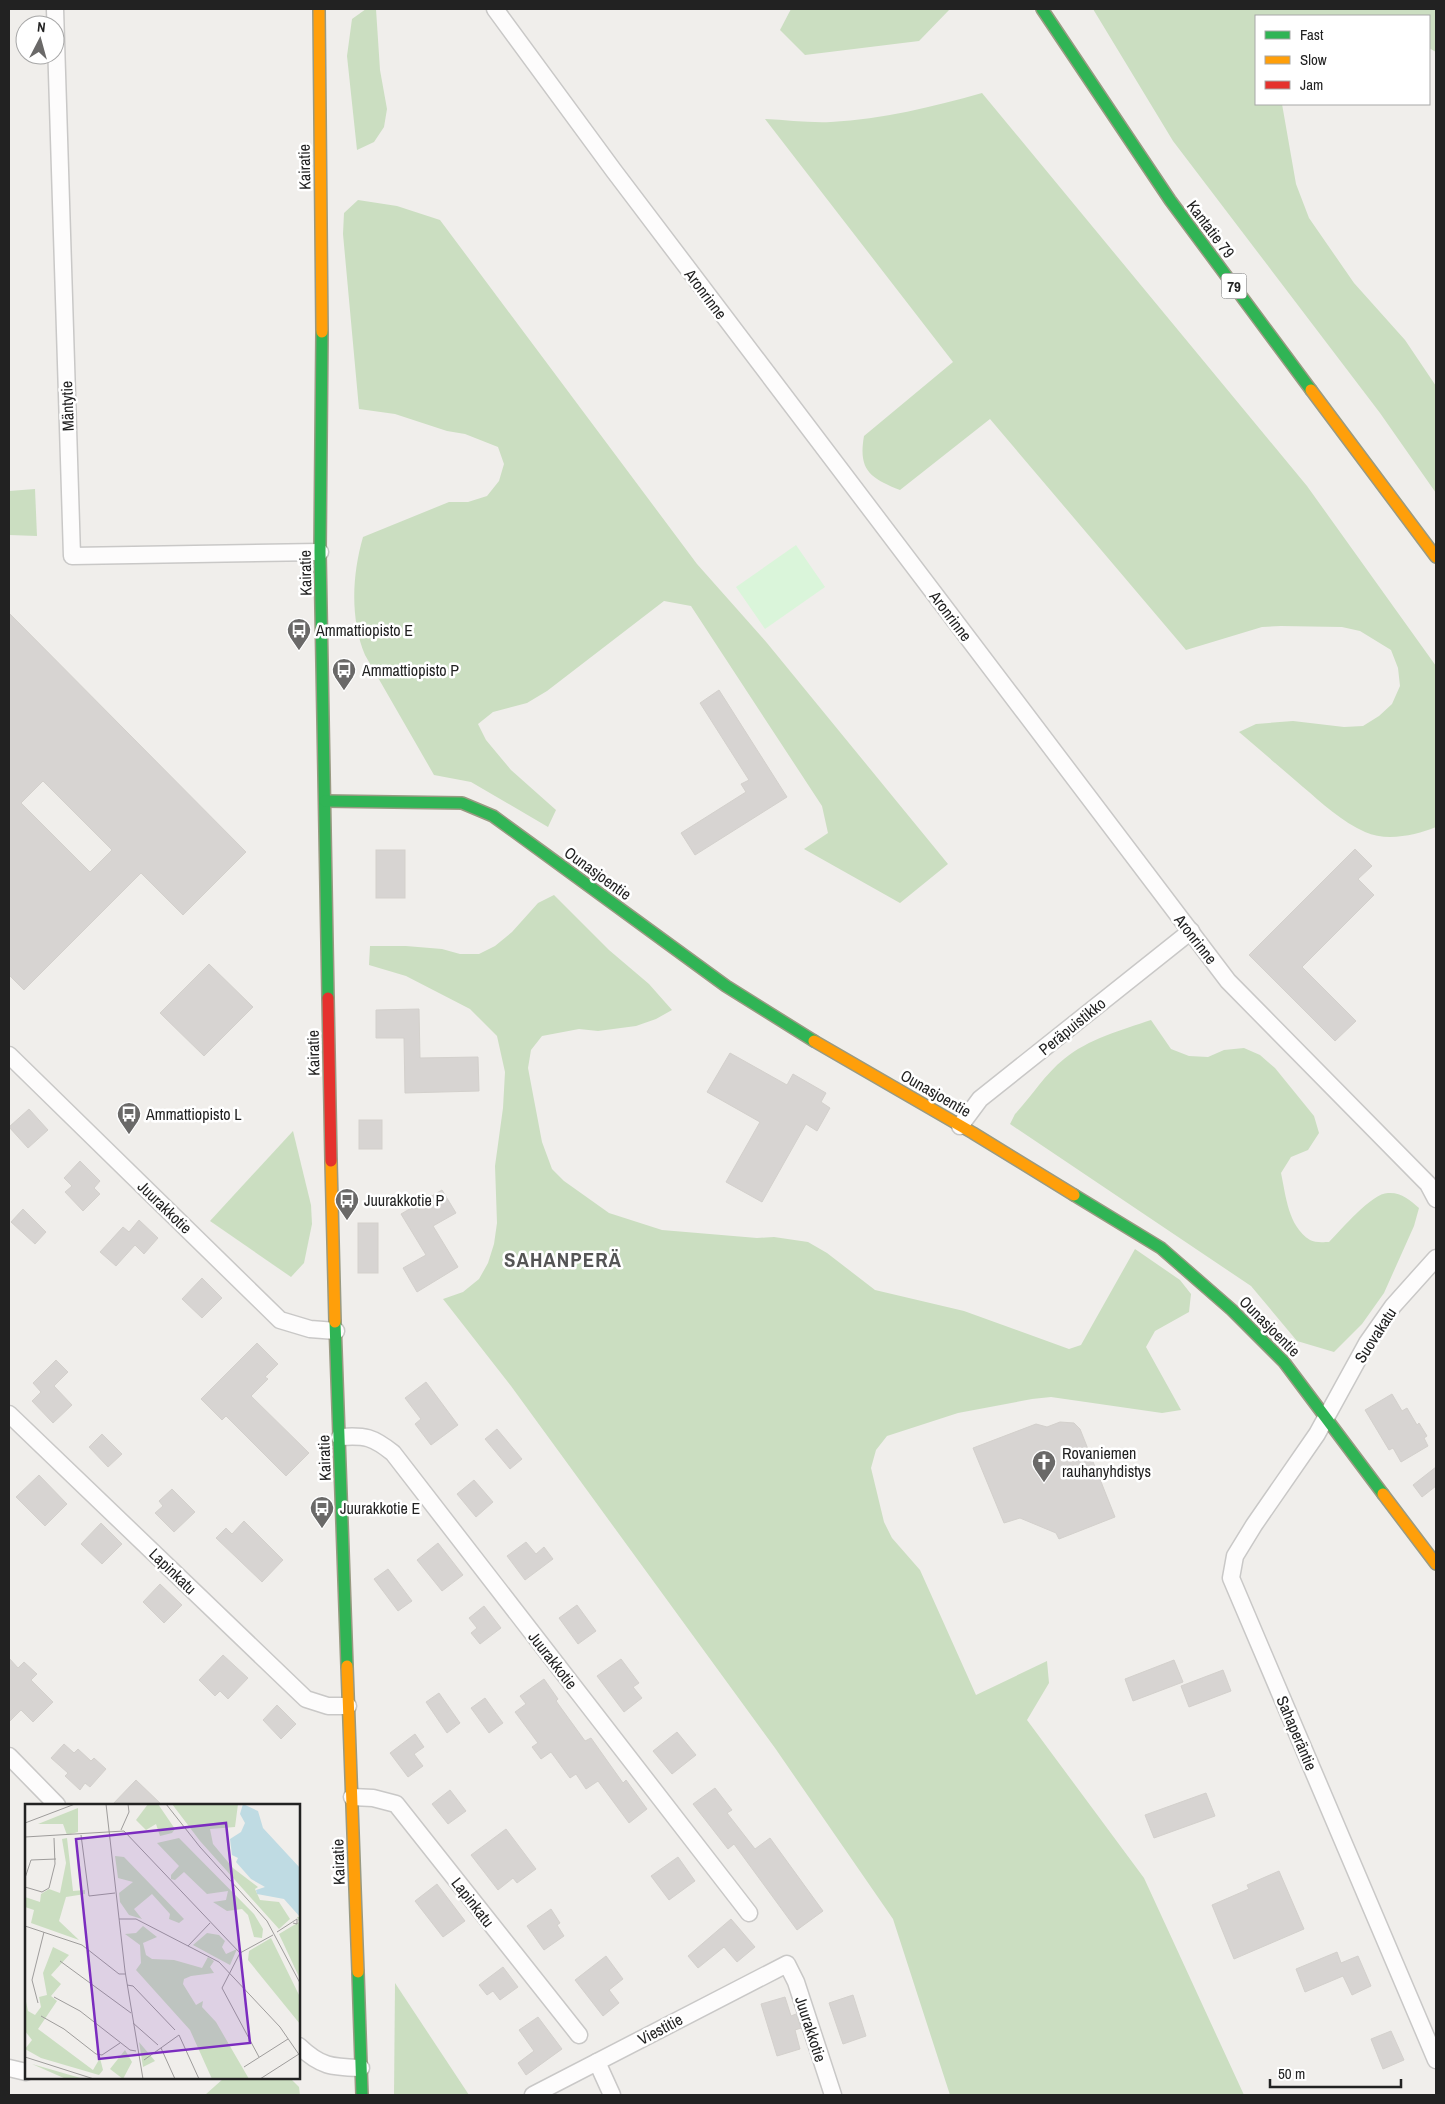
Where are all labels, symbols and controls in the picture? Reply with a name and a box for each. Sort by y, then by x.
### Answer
north arrow [15,15,65,65]
legend [1255,15,1430,105]
text: N [36,18,46,36]
text: Fast [1300,24,1324,45]
text: Slow [1300,49,1327,70]
text: Jam [1300,74,1323,95]
street label: Kairatie [293,144,315,190]
street label: Kantatie 79 [1182,196,1240,262]
street label: Aronrinne [679,264,732,324]
road number: 79 [1222,274,1246,298]
street label: Mäntytie [55,380,79,432]
street label: Kairatie [294,550,316,596]
street label: Aronrinne [924,586,977,646]
bus stop icon: Ammattiopisto E [286,617,312,651]
place label: Ammattiopisto E [315,619,413,641]
bus stop icon: Ammattiopisto P [331,657,357,691]
place label: Ammattiopisto P [361,659,459,681]
street label: Ounasjoentie [560,841,636,905]
street label: Aronrinne [1169,909,1222,968]
street label: Peräpuistikko [1034,992,1110,1060]
street label: Kairatie [302,1030,324,1076]
street label: Ounasjoentie [897,1064,975,1122]
bus stop icon: Ammattiopisto L [116,1101,142,1135]
place label: Ammattiopisto L [145,1103,242,1125]
street label: Juurakkotie [133,1176,197,1238]
bus stop icon: Juurakkotie P [334,1187,360,1221]
place label: Juurakkotie P [364,1189,444,1211]
district label: SAHANPERÄ [504,1245,622,1274]
street label: Ounasjoentie [1235,1291,1305,1361]
street label: Suovakatu [1349,1303,1401,1367]
street label: Kairatie [312,1435,336,1481]
place label: Rovaniemen rauhanyhdistys [1062,1442,1151,1482]
church icon: Rovaniemen rauhanyhdistys [1031,1449,1057,1483]
bus stop icon: Juurakkotie E [309,1495,335,1529]
place label: Juurakkotie E [340,1497,420,1519]
street label: Lapinkatu [145,1543,201,1599]
street label: Juurakkotie [523,1627,583,1693]
street label: Sahaperäntie [1271,1692,1323,1774]
inset map [25,1804,300,2079]
street label: Kairatie [326,1839,350,1885]
street label: Lapinkatu [447,1873,499,1931]
street label: Juurakkotie [790,1993,832,2065]
street label: Viestitie [634,2008,686,2050]
scale bar [1270,2056,1401,2088]
text: 50 m [1278,2063,1305,2084]

